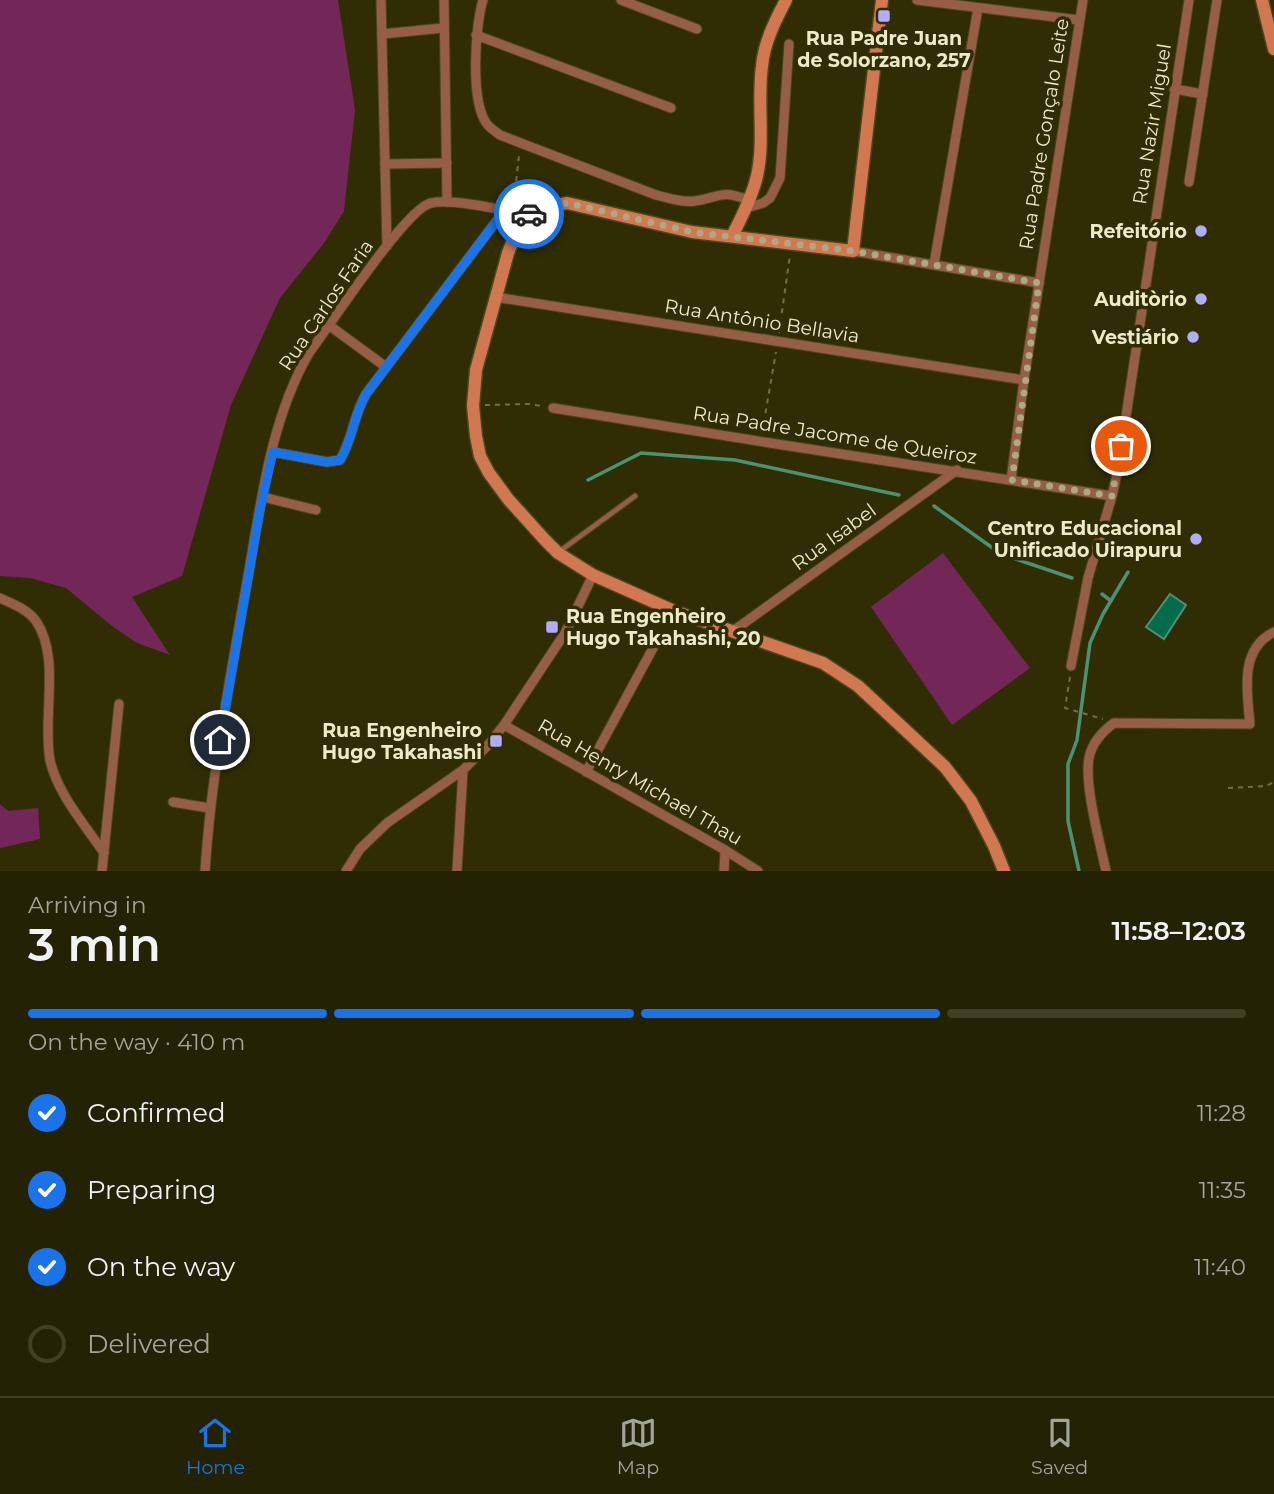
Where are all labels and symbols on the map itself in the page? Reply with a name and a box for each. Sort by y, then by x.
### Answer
marker: Rua Padre Juan de Solorzano, 257 [876,8,892,24]
street label: Rua Padre Gonçalo Leite [1014,17,1074,251]
place label: Rua Padre Juan de Solorzano, 257 [797,27,971,72]
street label: Rua Nazir Miguel [1128,42,1176,206]
courier [494,179,564,249]
place label: Refeitório [1089,220,1187,243]
marker: Refeitório [1193,223,1209,239]
street label: Rua Carlos Faria [274,235,378,375]
place label: Auditòrio [1093,288,1187,311]
marker: Auditòrio [1193,291,1209,307]
street label: Rua Antônio Bellavia [663,294,861,348]
place label: Vestiário [1091,326,1179,349]
marker: Vestiário [1185,329,1201,345]
street label: Rua Padre Jacome de Queiroz [691,401,979,469]
pin [1091,416,1151,476]
street label: Rua Isabel [787,499,881,575]
place label: Centro Educacional Unificado Uirapuru [988,517,1182,562]
marker: Centro Educacional Unificado Uirapuru [1188,531,1204,547]
place label: Rua Engenheiro Hugo Takahashi, 20 [566,605,761,650]
marker: Rua Engenheiro Hugo Takahashi, 20 [544,619,560,635]
pin [190,710,250,770]
street label: Rua Henry Michael Thau [534,714,746,850]
place label: Rua Engenheiro Hugo Takahashi [322,719,482,764]
marker: Rua Engenheiro Hugo Takahashi [488,733,504,749]

